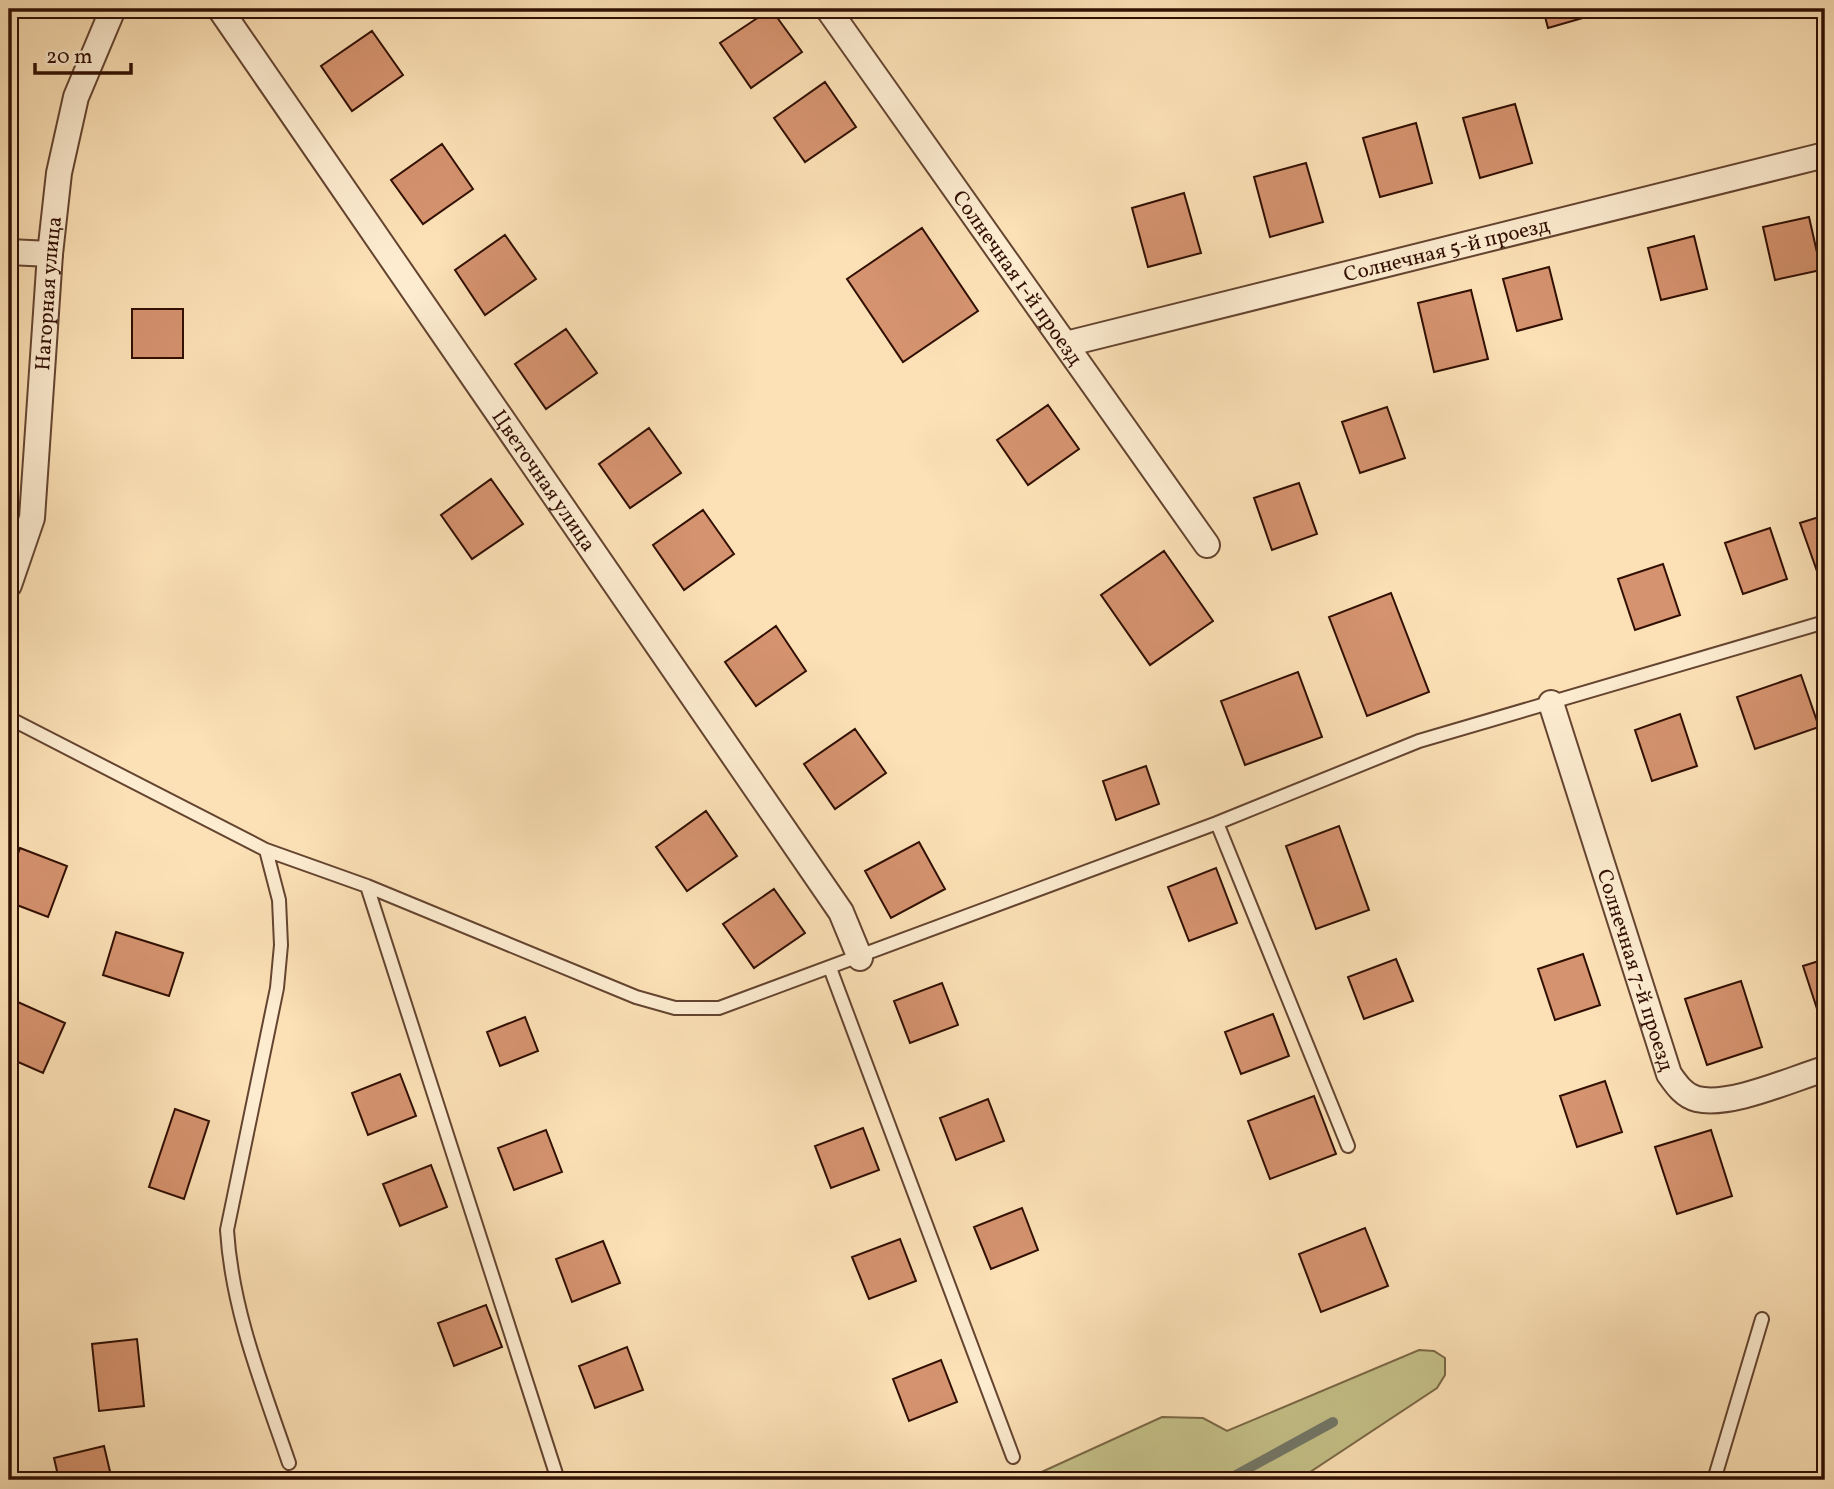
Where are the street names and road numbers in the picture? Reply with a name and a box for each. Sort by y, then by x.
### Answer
street label: Солнечная 1-й проезд [945,185,1089,372]
street label: Солнечная 5-й проезд [1341,211,1553,290]
street label: Нагорная улица [29,215,70,372]
street label: Цветочная улица [484,404,602,558]
street label: Солнечная 7-й проезд [1589,866,1680,1075]

